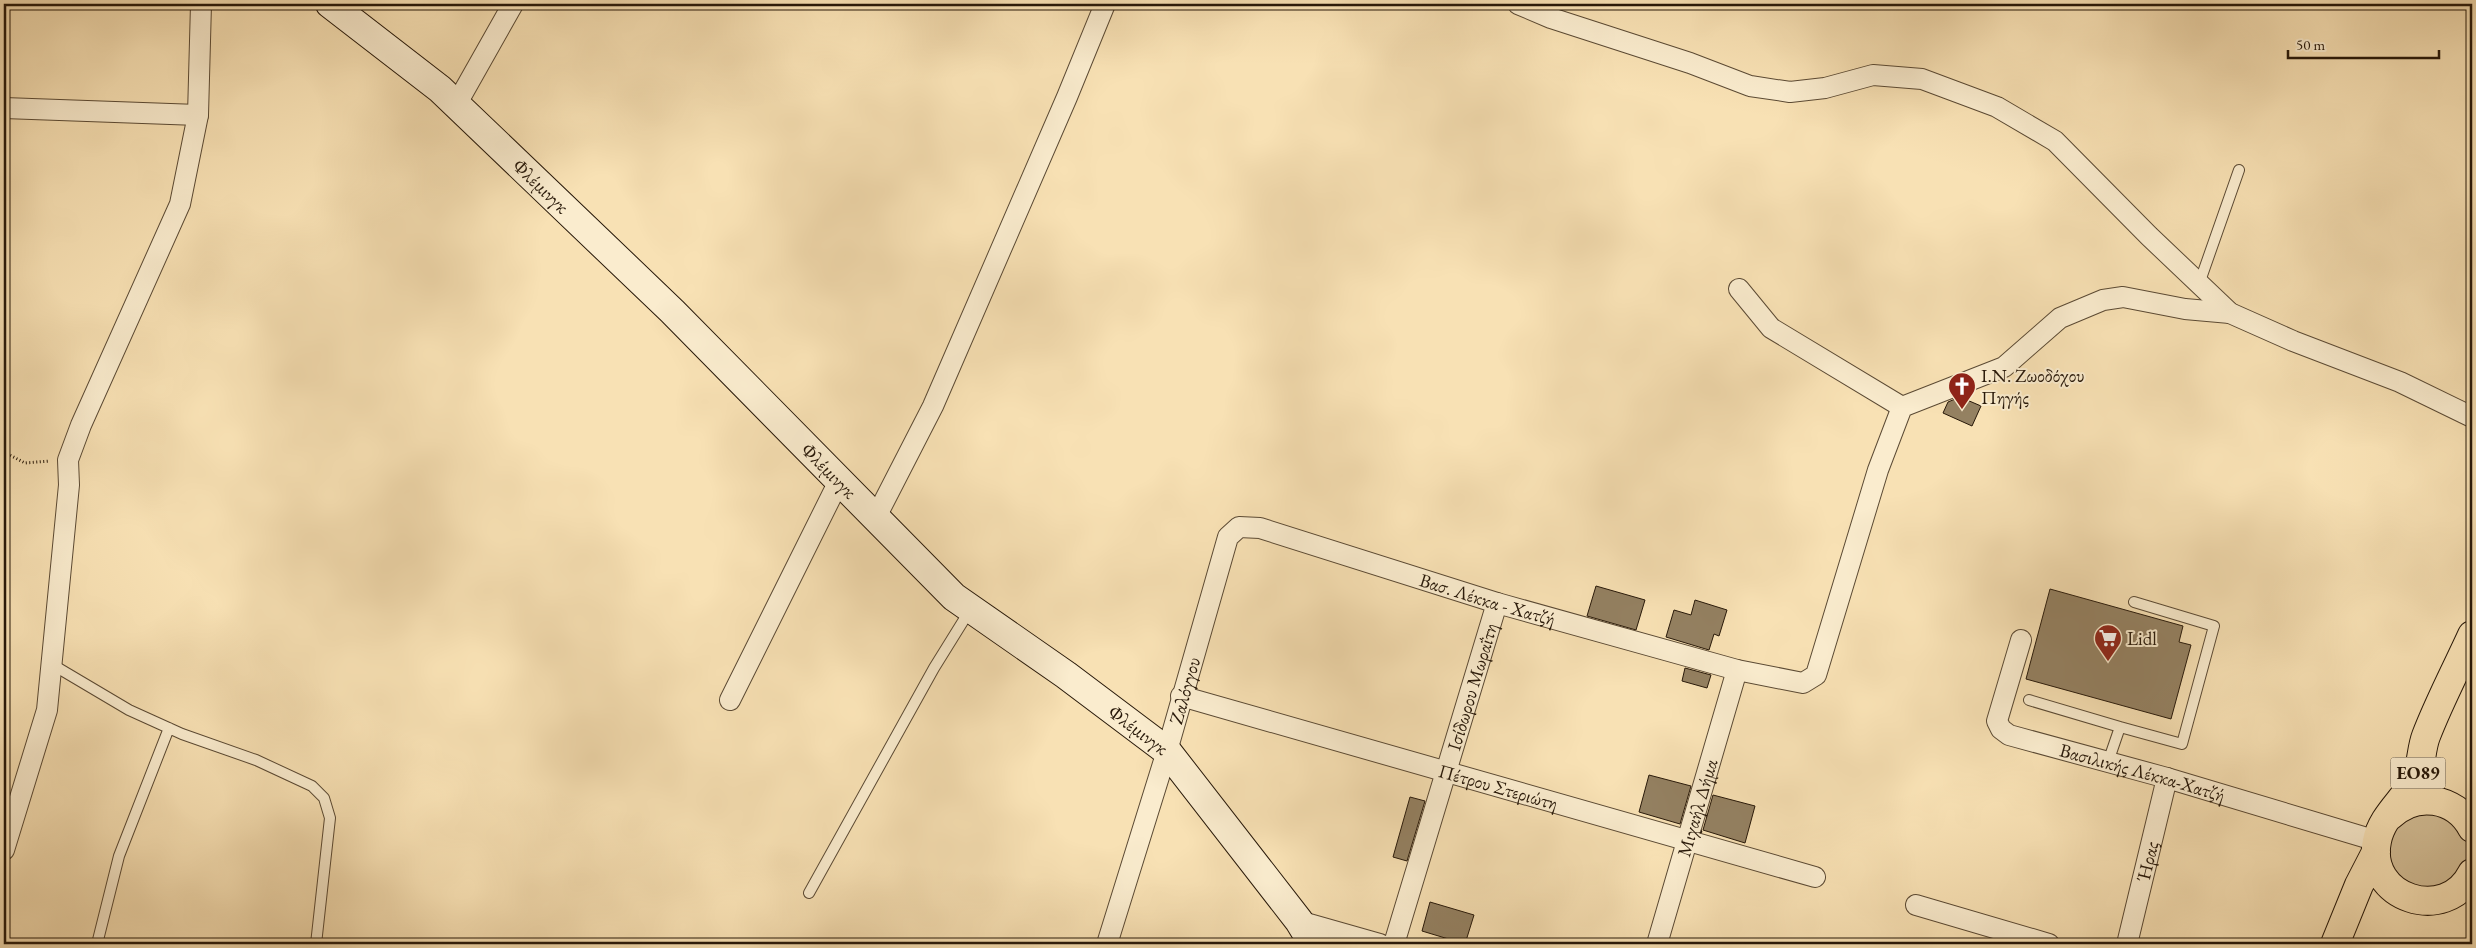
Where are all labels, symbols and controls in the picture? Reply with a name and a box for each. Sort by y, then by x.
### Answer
scale bar [2288,28,2440,60]
text: 50 m [2296,35,2325,54]
street label: Φλέμινγκ [507,153,574,219]
place label: Ι.Ν. Ζωοδόχου Πηγής [1981,363,2085,410]
church icon: Ι.Ν. Ζωοδόχου Πηγής [1947,371,1977,410]
street label: Φλέμινγκ [796,437,862,504]
street label: Βασ. Λέκκα - Χατζή [1416,567,1558,632]
street label: Ισίδωρου Μωραΐτη [1441,620,1503,753]
supermarket icon: Lidl [2093,623,2123,662]
place label: Lidl [2127,626,2157,651]
street label: Ζαλόγγου [1163,654,1206,727]
street label: Φλέμινγκ [1103,699,1173,761]
street label: Βασιλικής Λέκκα-Χατζή [2057,737,2228,808]
street label: Μιχαήλ Δήμα [1671,756,1723,860]
street label: Πέτρου Στεριώτη [1436,758,1561,816]
road number: ΕΟ89 [2390,758,2446,788]
street label: Ήρας [2130,839,2164,884]

